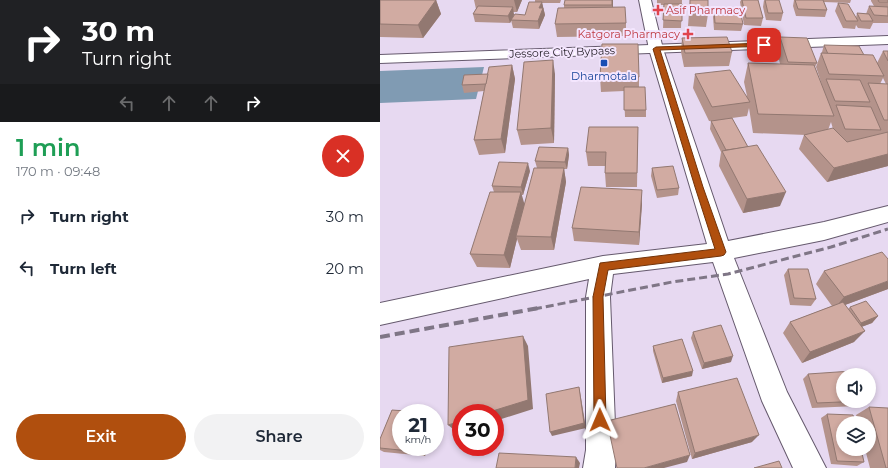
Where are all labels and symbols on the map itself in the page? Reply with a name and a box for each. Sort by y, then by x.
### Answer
place label: Asif Pharmacy [666,3,745,17]
marker: Asif Pharmacy [653,5,663,15]
place label: Katgora Pharmacy [577,27,680,41]
pin [747,28,781,62]
marker: Katgora Pharmacy [683,29,693,39]
street label: Jessore City Bypass [508,43,616,61]
marker: Dharmotala [599,58,609,68]
place label: Dharmotala [571,69,637,83]
position arrow [579,399,621,441]
speed limit sign: 30 [452,404,504,456]

